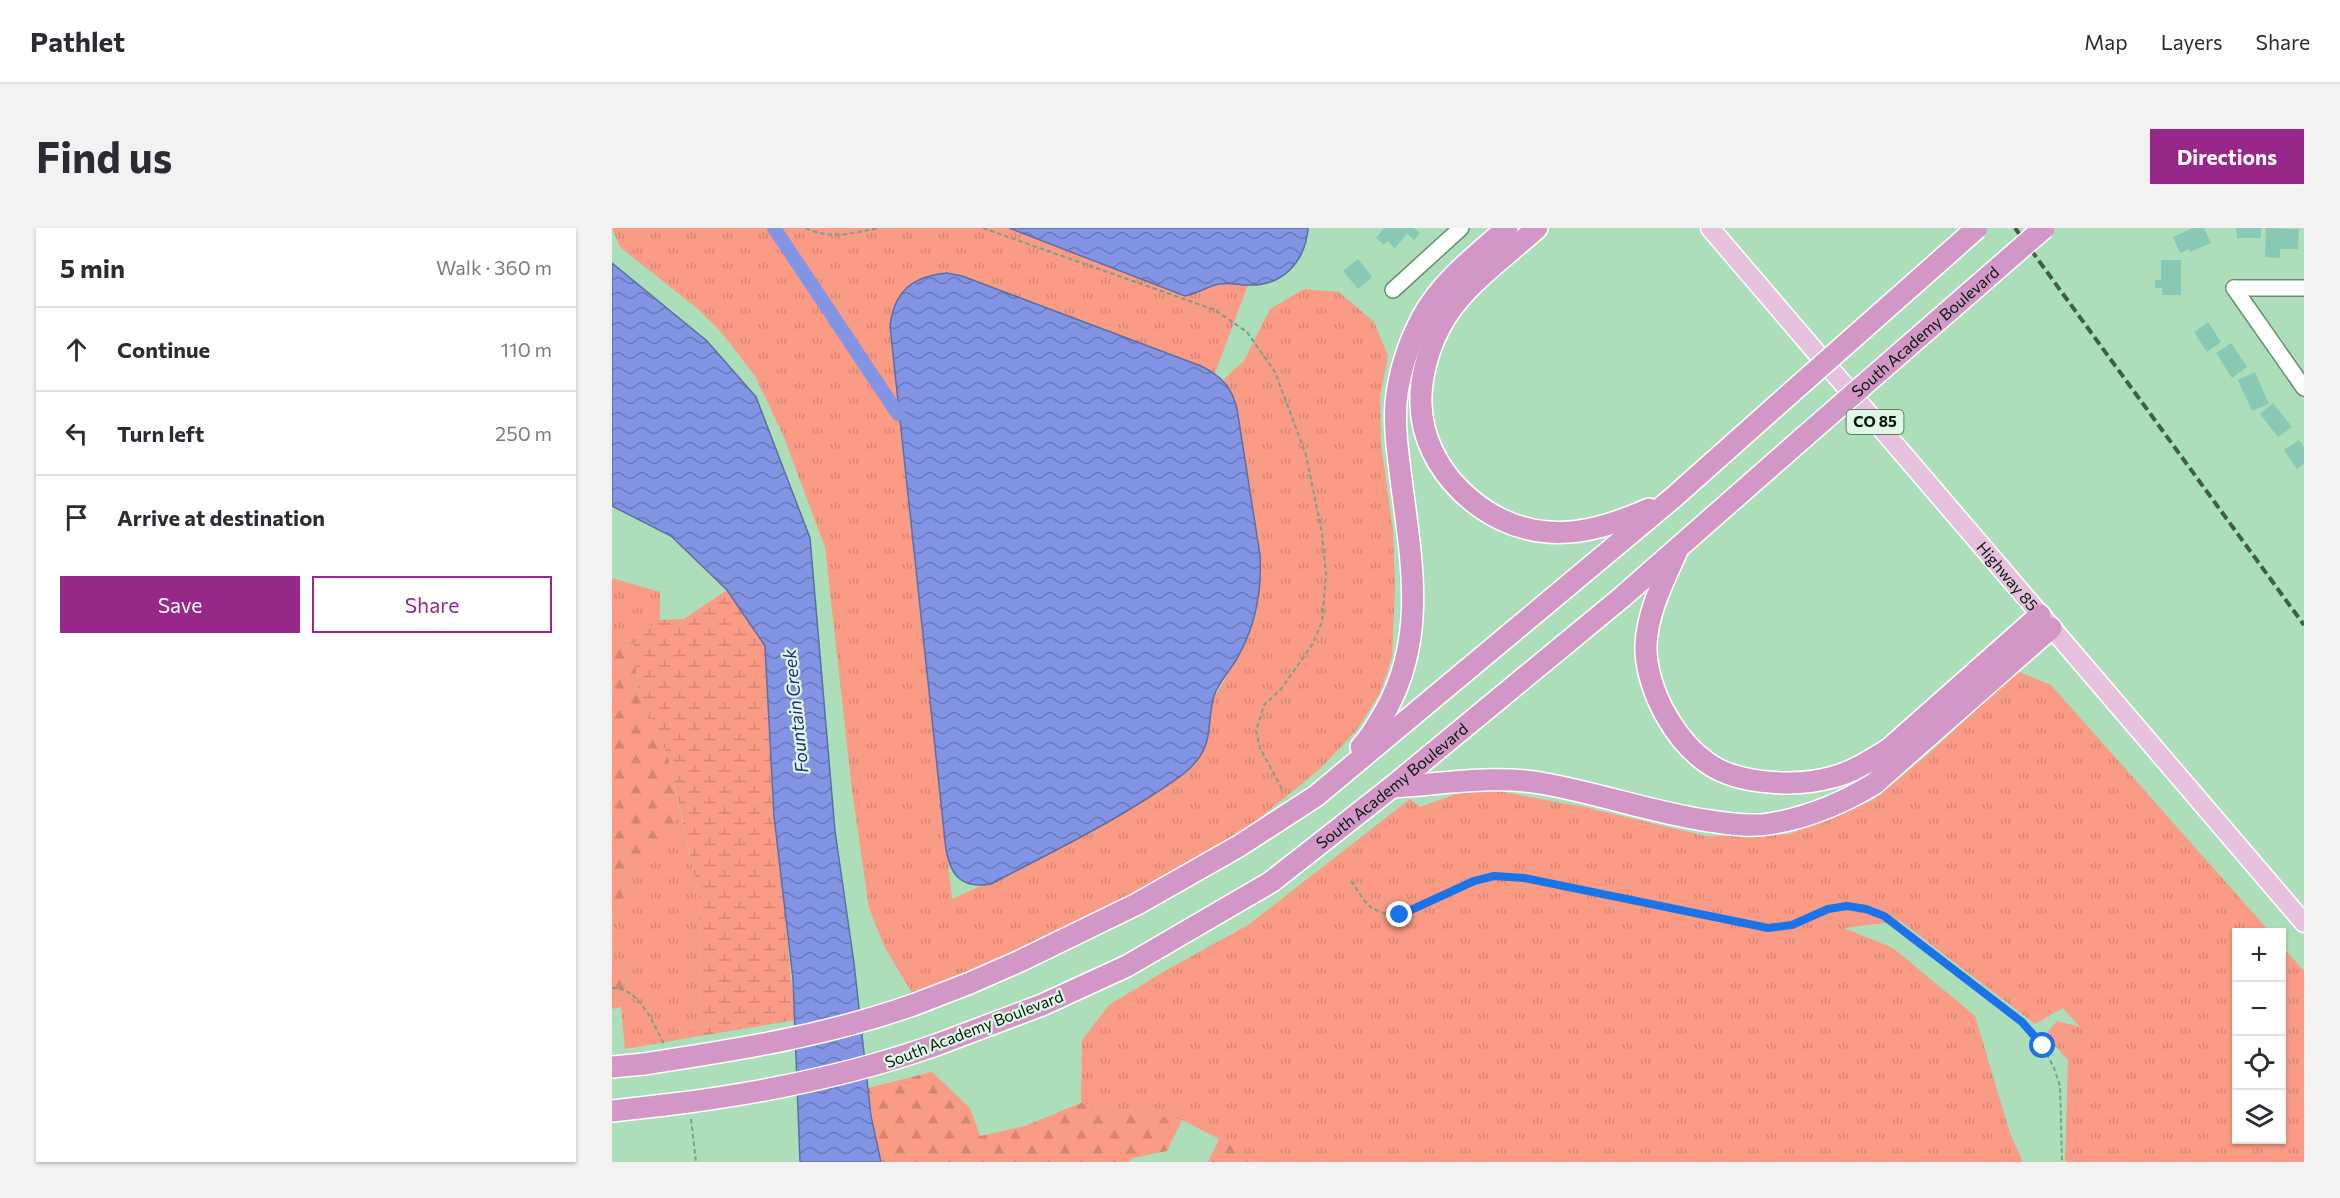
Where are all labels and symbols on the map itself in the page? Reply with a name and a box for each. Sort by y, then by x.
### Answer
street label: South Academy Boulevard [1847,262,2002,401]
road number: CO 85 [1846,410,1904,434]
street label: Highway 85 [1973,537,2043,614]
water label: Fountain Creek [777,647,812,774]
street label: South Academy Boulevard [1312,719,1471,852]
route end [1386,901,1412,927]
street label: South Academy Boulevard [882,986,1066,1071]
route start [2029,1032,2055,1058]

